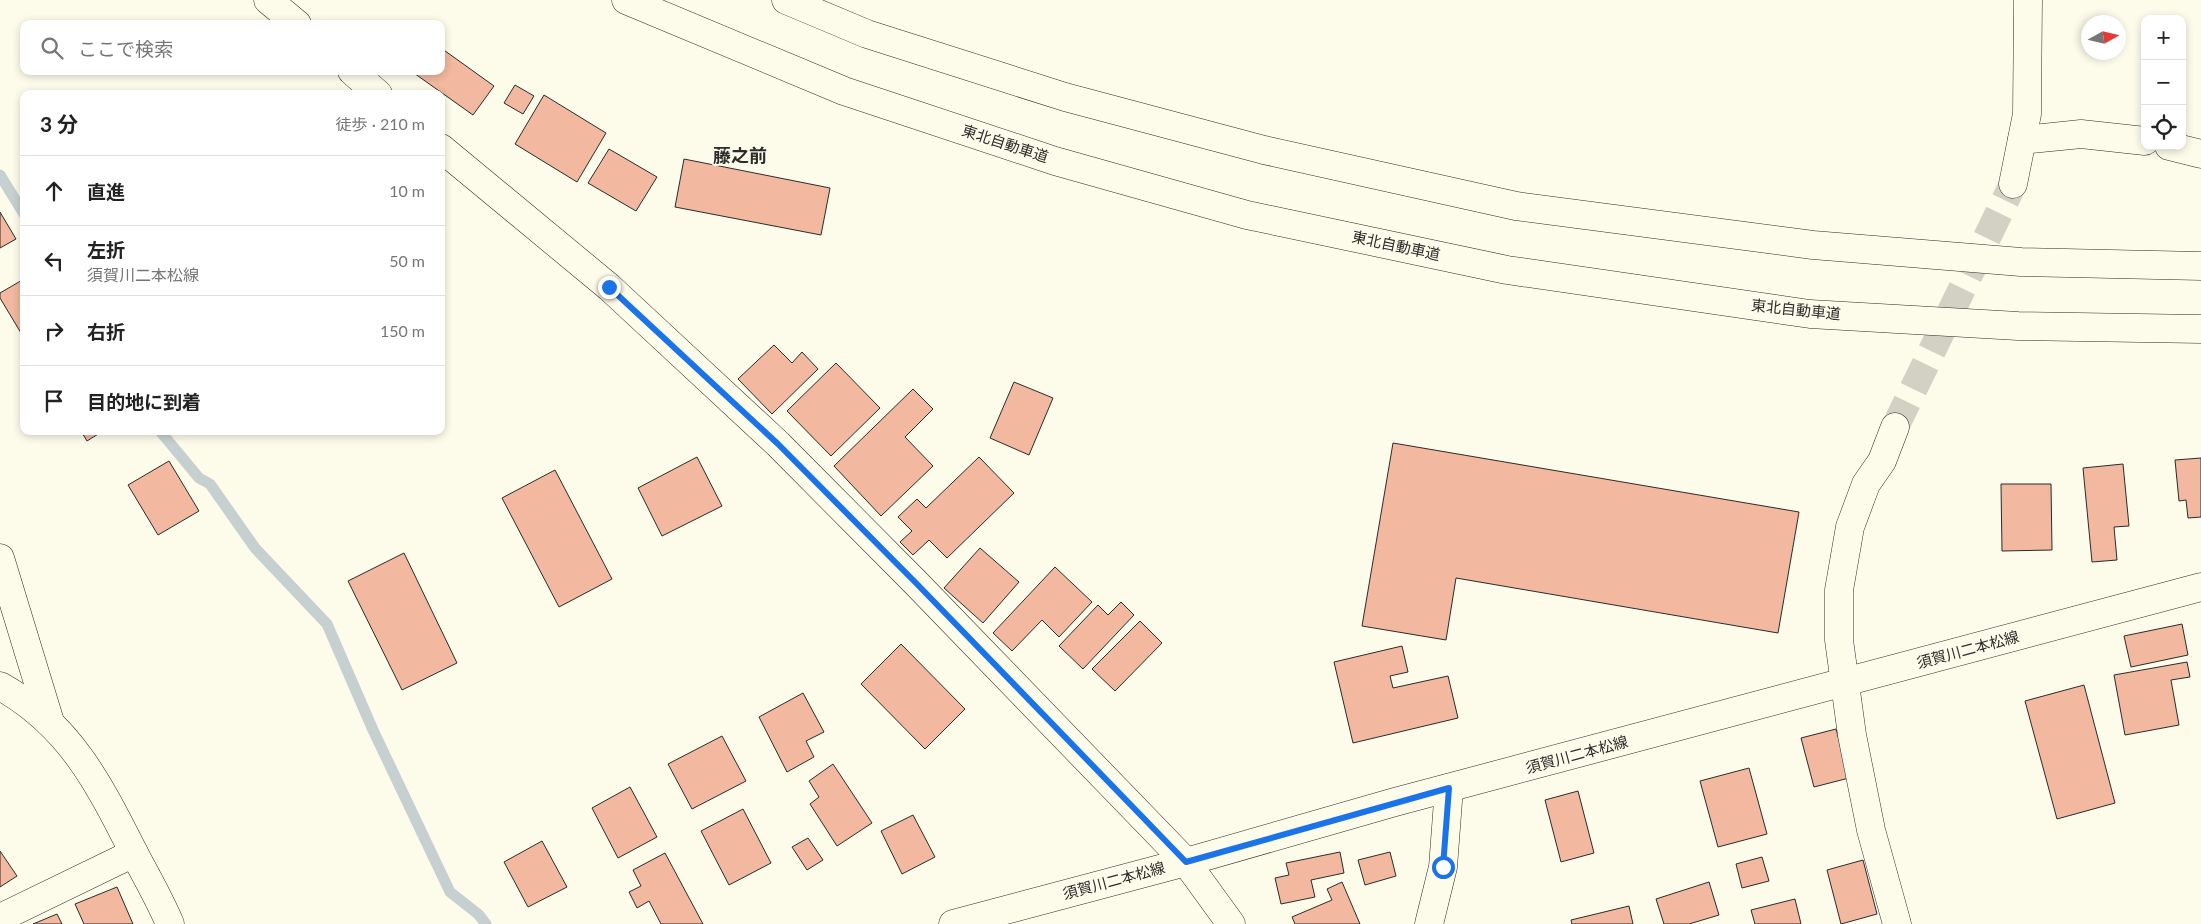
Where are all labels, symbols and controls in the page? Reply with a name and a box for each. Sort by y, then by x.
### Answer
north arrow [2081,15,2126,60]
map controls [2141,15,2186,150]
button: + [2141,15,2186,60]
search box [20,20,445,75]
icon: search [38,34,66,62]
text: ここで検索 [78,37,173,60]
button: − [2141,60,2186,105]
button: locate [2141,105,2186,150]
text: 3 分 [40,111,78,136]
text: 徒歩 · 210 m [336,114,425,133]
street label: 東北自動車道 [960,121,1051,166]
district label: 藤之前 [713,144,767,166]
icon: ahead [40,177,68,205]
text: 直進 [87,180,125,203]
text: 10 m [389,181,425,200]
street label: 東北自動車道 [1350,227,1442,263]
text: 左折 [87,238,125,261]
icon: left [40,247,68,275]
text: 50 m [389,251,425,270]
text: 須賀川二本松線 [87,265,199,284]
route end [598,276,621,299]
street label: 東北自動車道 [1750,295,1842,323]
icon: right [40,317,68,345]
text: 右折 [87,320,125,343]
text: 150 m [380,321,425,340]
icon: arrive [40,387,68,415]
text: 目的地に到着 [87,390,201,413]
street label: 須賀川二本松線 [1915,627,2021,671]
street label: 須賀川二本松線 [1524,732,1630,776]
route start [1432,856,1455,879]
street label: 須賀川二本松線 [1061,858,1167,902]

